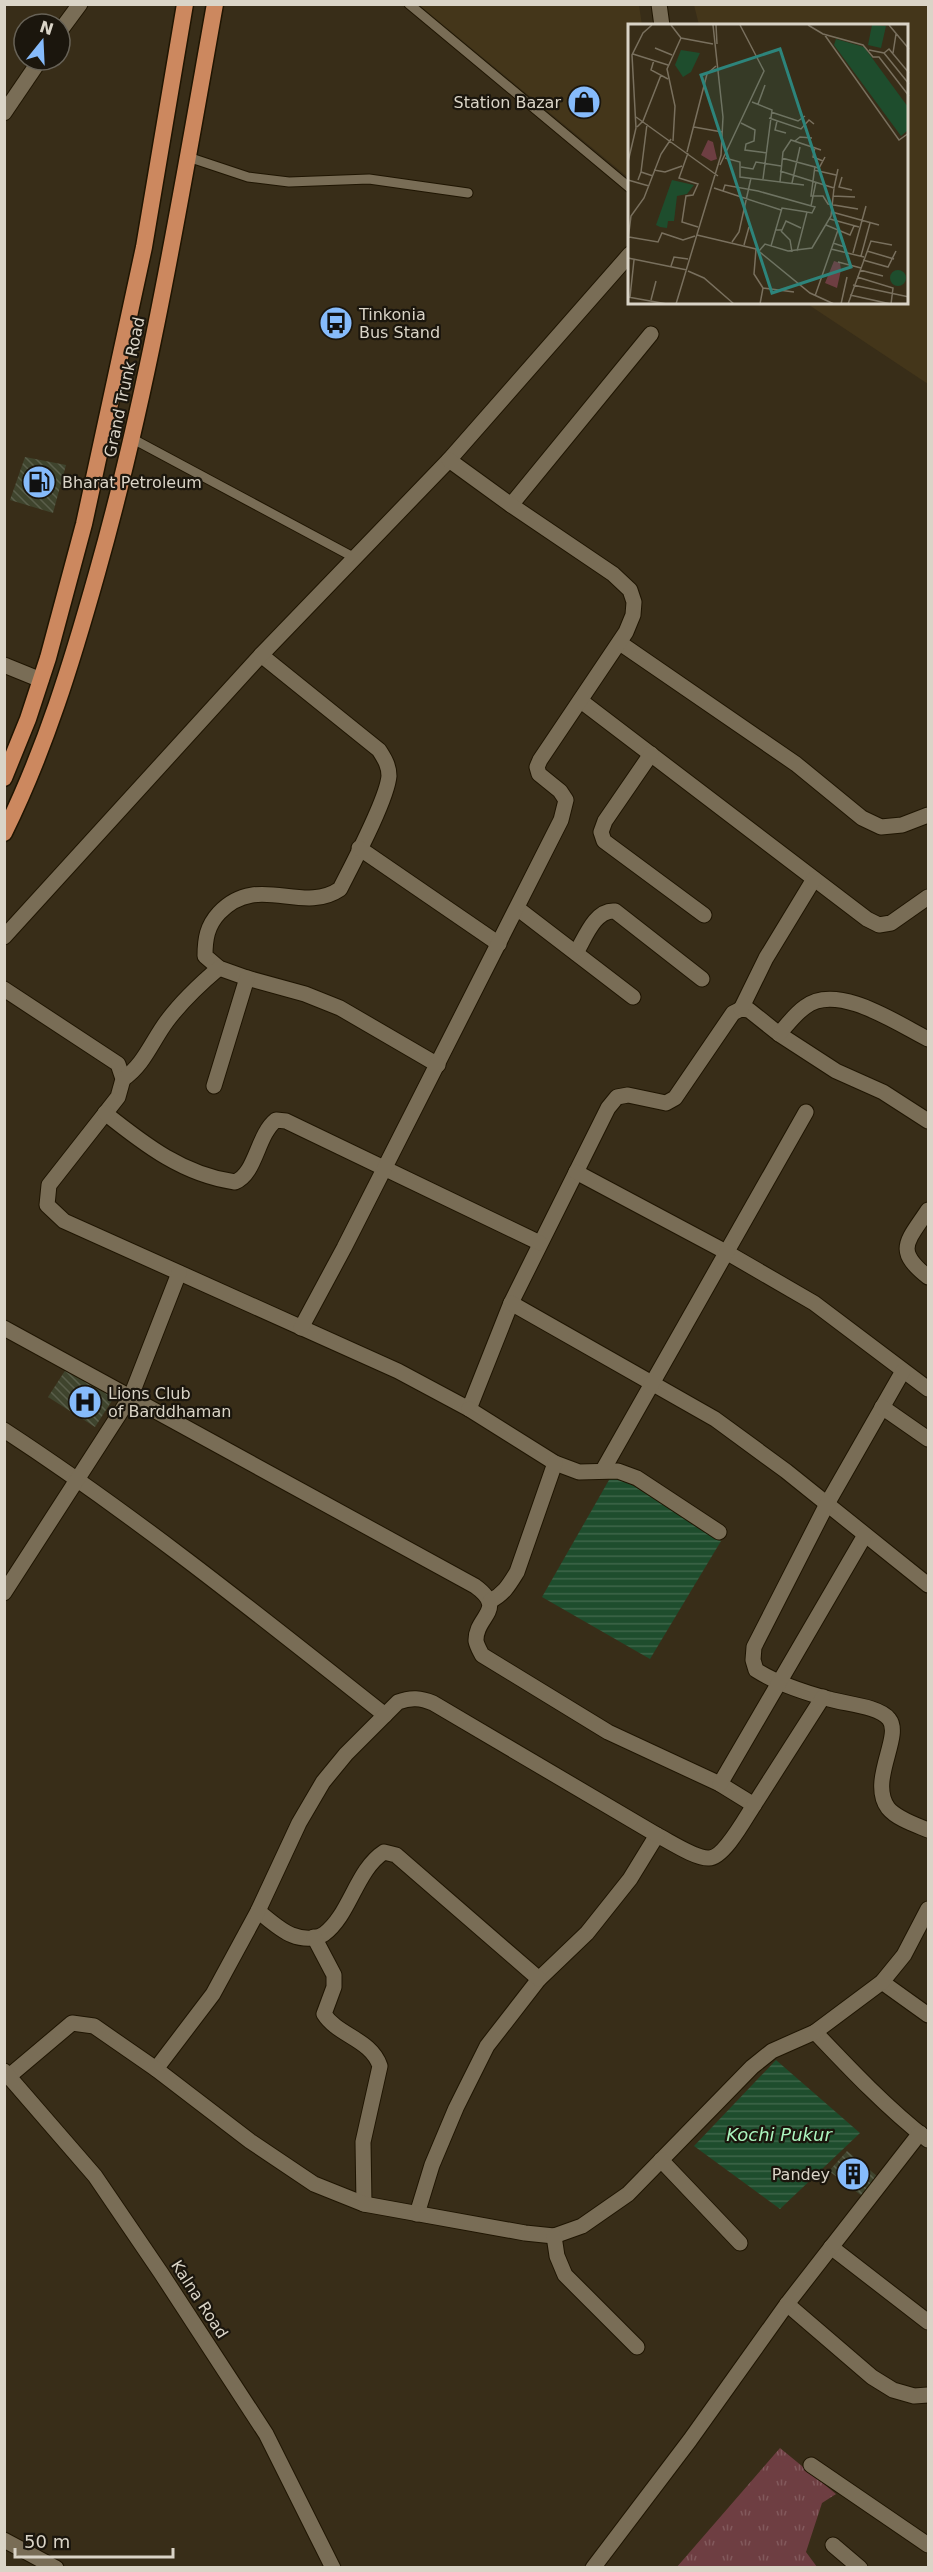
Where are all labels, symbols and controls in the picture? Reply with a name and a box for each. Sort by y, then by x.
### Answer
north arrow [12,12,72,72]
text: N [37,17,56,39]
inset map [628,24,909,304]
shop icon: Station Bazar [566,84,602,120]
place label: Station Bazar [453,93,561,112]
bus stop icon: Tinkonia Bus Stand [318,305,354,341]
place label: Tinkonia Bus Stand [358,305,440,342]
street label: Grand Trunk Road [100,315,149,459]
fuel station icon: Bharat Petroleum [21,464,57,500]
place label: Bharat Petroleum [62,473,202,492]
hospital icon: Lions Club of Barddhaman [67,1384,103,1420]
place label: Lions Club of Barddhaman [108,1384,231,1421]
water label: Kochi Pukur [726,2124,833,2145]
building icon: Pandey [835,2156,871,2192]
place label: Pandey [772,2165,830,2184]
street label: Kalna Road [167,2257,232,2342]
scale bar [15,2521,172,2559]
text: 50 m [24,2531,70,2552]

